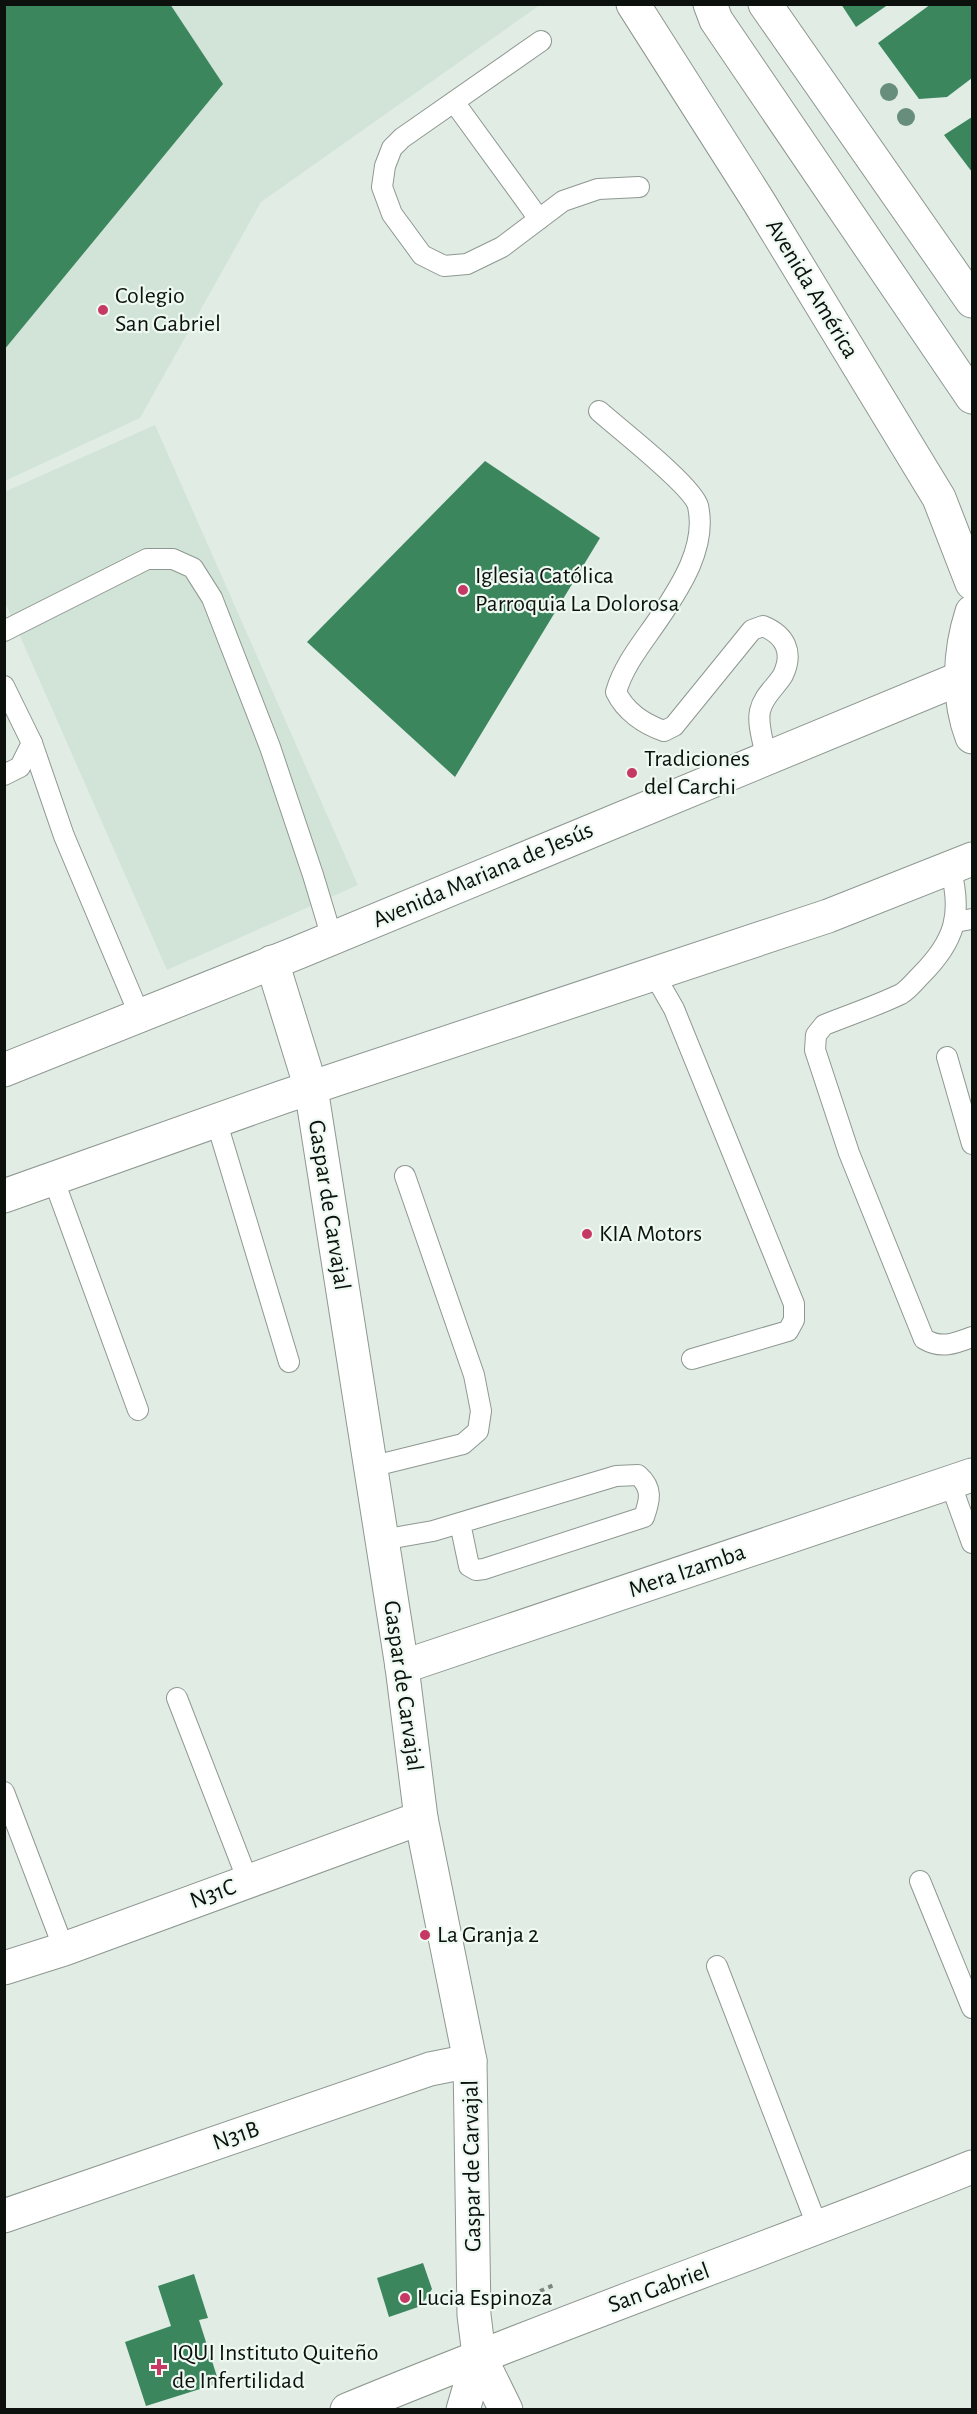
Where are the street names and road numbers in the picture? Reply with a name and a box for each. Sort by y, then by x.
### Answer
street label: Avenida América [761,215,863,363]
street label: Avenida Mariana de Jesús [369,818,597,932]
street label: Gaspar de Carvajal [304,1118,354,1292]
street label: Mera Izamba [625,1540,749,1602]
street label: Gaspar de Carvajal [379,1599,427,1773]
street label: N31C [187,1875,239,1913]
street label: Gaspar de Carvajal [459,2080,485,2252]
street label: N31B [210,2117,262,2155]
street label: San Gabriel [605,2259,713,2317]

